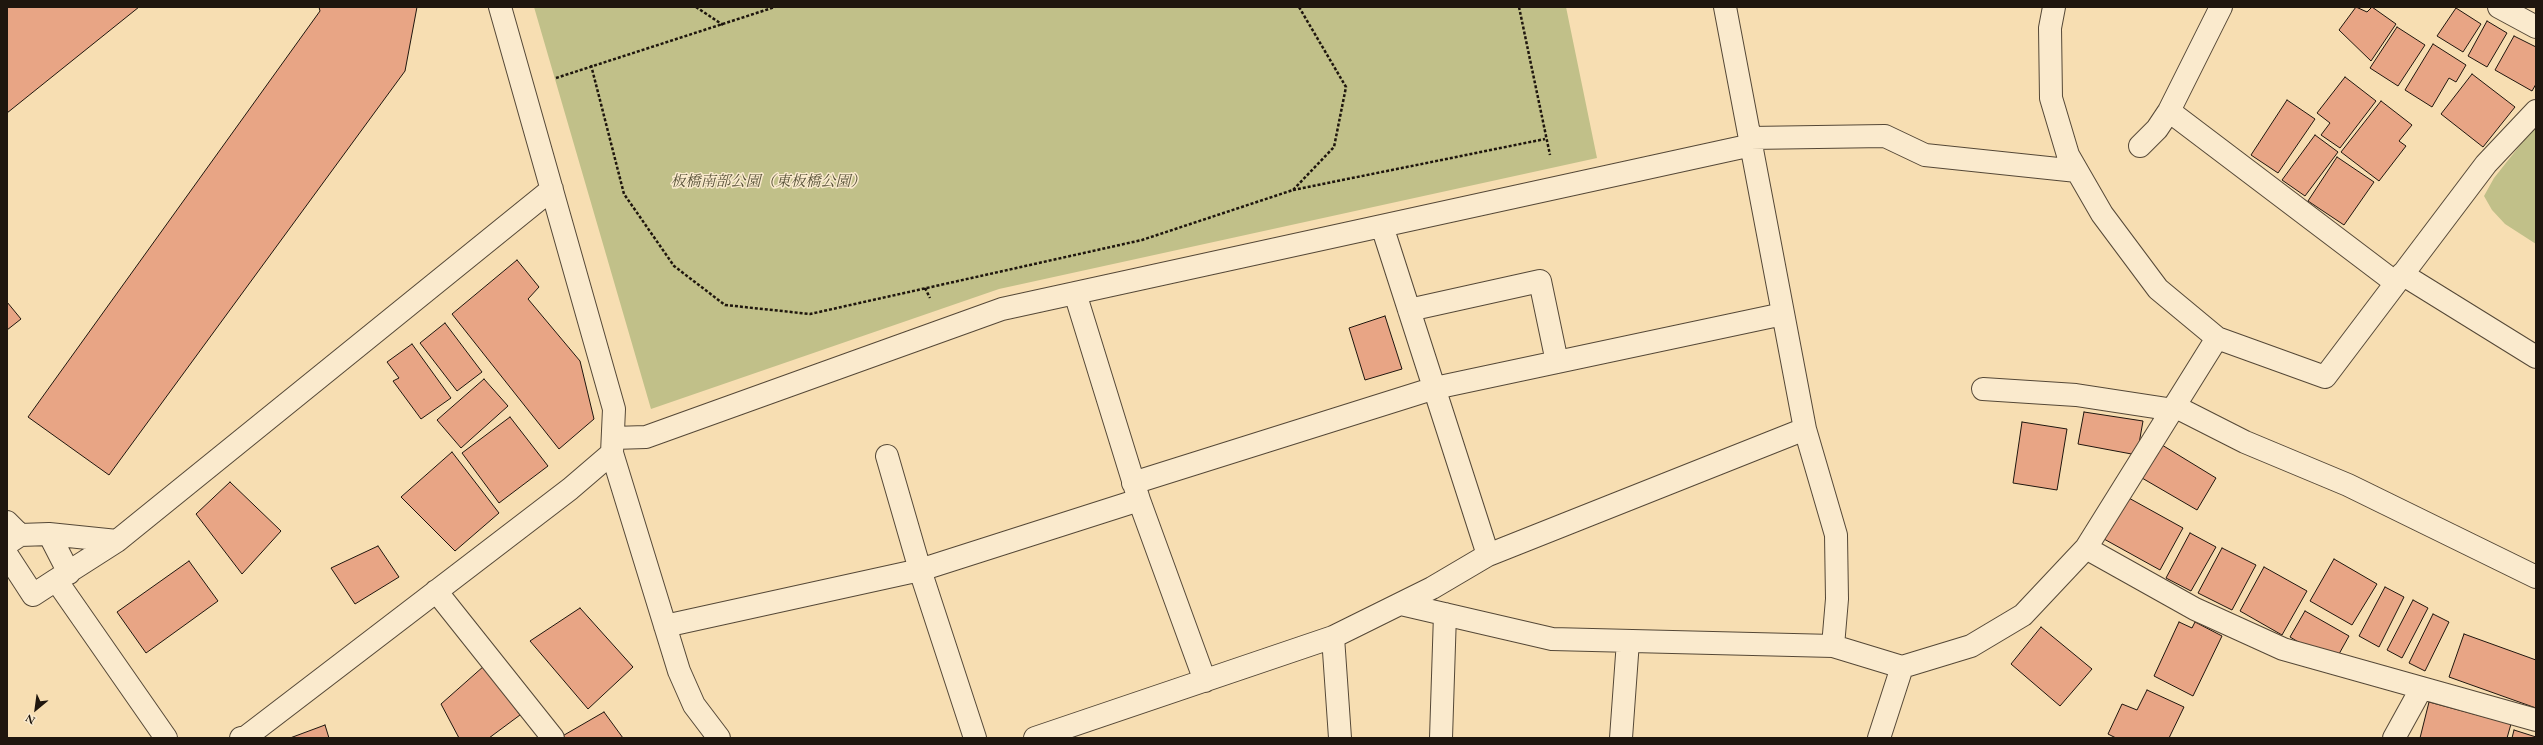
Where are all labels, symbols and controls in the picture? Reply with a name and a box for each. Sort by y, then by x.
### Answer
park label: 板橋南部公園（東板橋公園） [671,173,865,191]
north arrow [16,689,56,729]
text: N [23,711,37,728]

